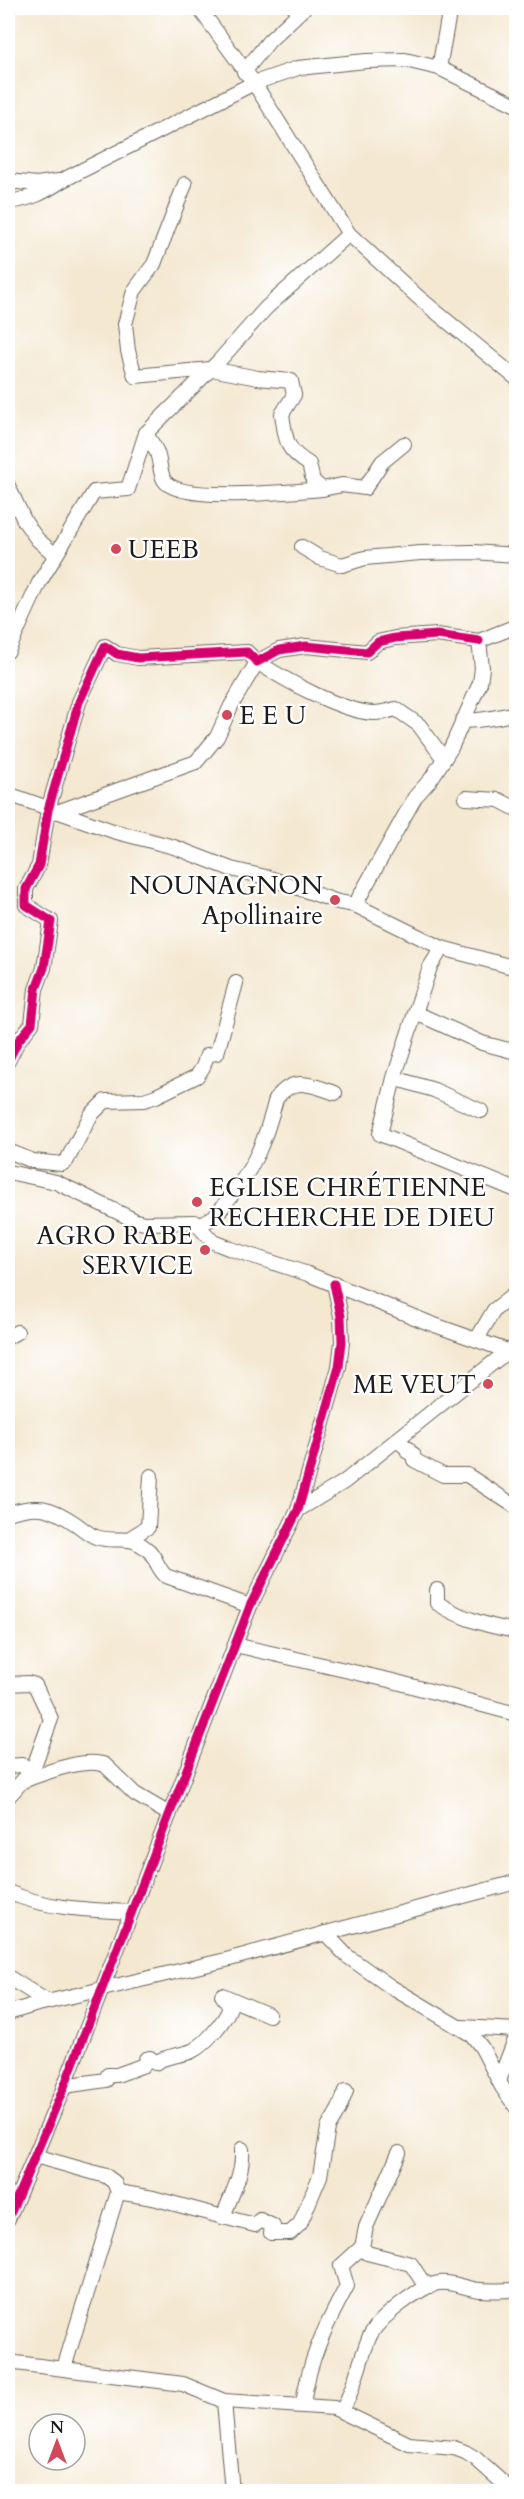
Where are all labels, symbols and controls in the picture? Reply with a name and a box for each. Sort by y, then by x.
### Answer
place label: UEEB [128,532,199,567]
marker: UEEB [109,542,123,556]
place label: E E U [239,698,306,733]
marker: E E U [220,708,234,722]
place label: NOUNAGNON Apollinaire [129,868,323,933]
marker: NOUNAGNON Apollinaire [328,893,342,907]
place label: EGLISE CHRÉTIENNE RECHERCHE DE DIEU [209,1170,495,1235]
marker: EGLISE CHRÉTIENNE RECHERCHE DE DIEU [190,1195,204,1209]
place label: AGRO RABE SERVICE [36,1218,193,1283]
marker: AGRO RABE SERVICE [198,1243,212,1257]
place label: ME VEUT [353,1367,476,1402]
marker: ME VEUT [481,1377,495,1391]
north arrow [27,2412,87,2472]
text: N [50,2417,64,2439]

